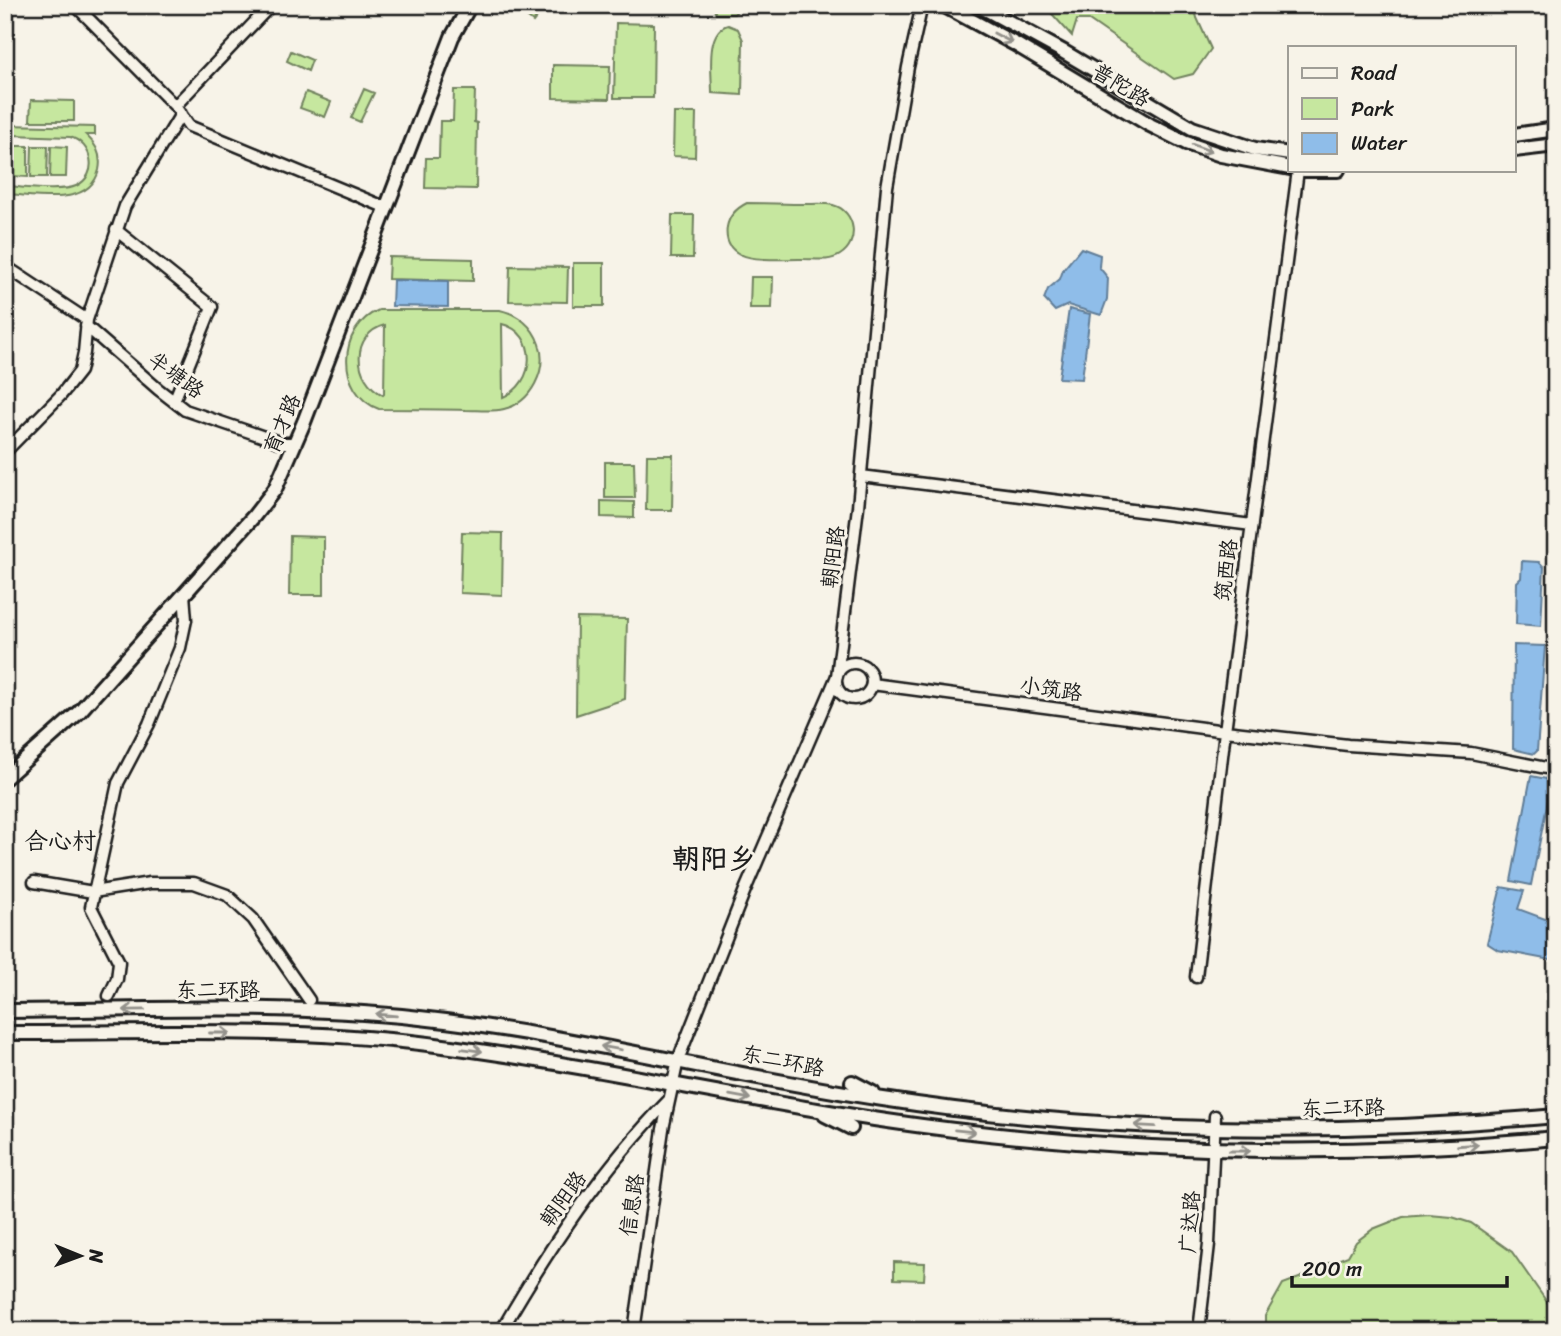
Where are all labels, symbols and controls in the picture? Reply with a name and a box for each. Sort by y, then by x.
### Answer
one-way arrow [993,31,1013,45]
legend [1288,46,1516,172]
street label: 普陀路 [1084,52,1158,118]
text: Road [1351,54,1398,92]
text: Park [1351,90,1394,128]
text: Water [1351,124,1408,162]
one-way arrow [1190,143,1212,155]
street label: 半塘路 [139,341,213,409]
street label: 育才路 [252,388,312,460]
street label: 朝阳路 [810,523,856,591]
street label: 筑西路 [1203,536,1249,604]
street label: 小筑路 [1017,666,1085,712]
district label: 合心村 [24,820,96,862]
district label: 朝阳乡 [672,834,756,883]
street label: 东二环路 [176,971,260,1009]
one-way arrow [123,1003,146,1017]
one-way arrow [375,1008,398,1021]
one-way arrow [209,1026,232,1040]
street label: 东二环路 [738,1034,828,1088]
one-way arrow [600,1041,623,1054]
one-way arrow [460,1044,482,1057]
street label: 东二环路 [1301,1088,1385,1128]
one-way arrow [728,1091,751,1104]
one-way arrow [1134,1120,1157,1133]
one-way arrow [953,1125,976,1138]
one-way arrow [1456,1139,1479,1152]
one-way arrow [1229,1144,1252,1158]
street label: 朝阳路 [529,1162,597,1236]
street label: 信息路 [609,1171,655,1239]
street label: 广达路 [1169,1189,1211,1255]
north arrow [46,1220,116,1290]
scale bar [1292,1245,1507,1289]
text: N [80,1248,113,1264]
text: 200 m [1302,1250,1362,1288]

